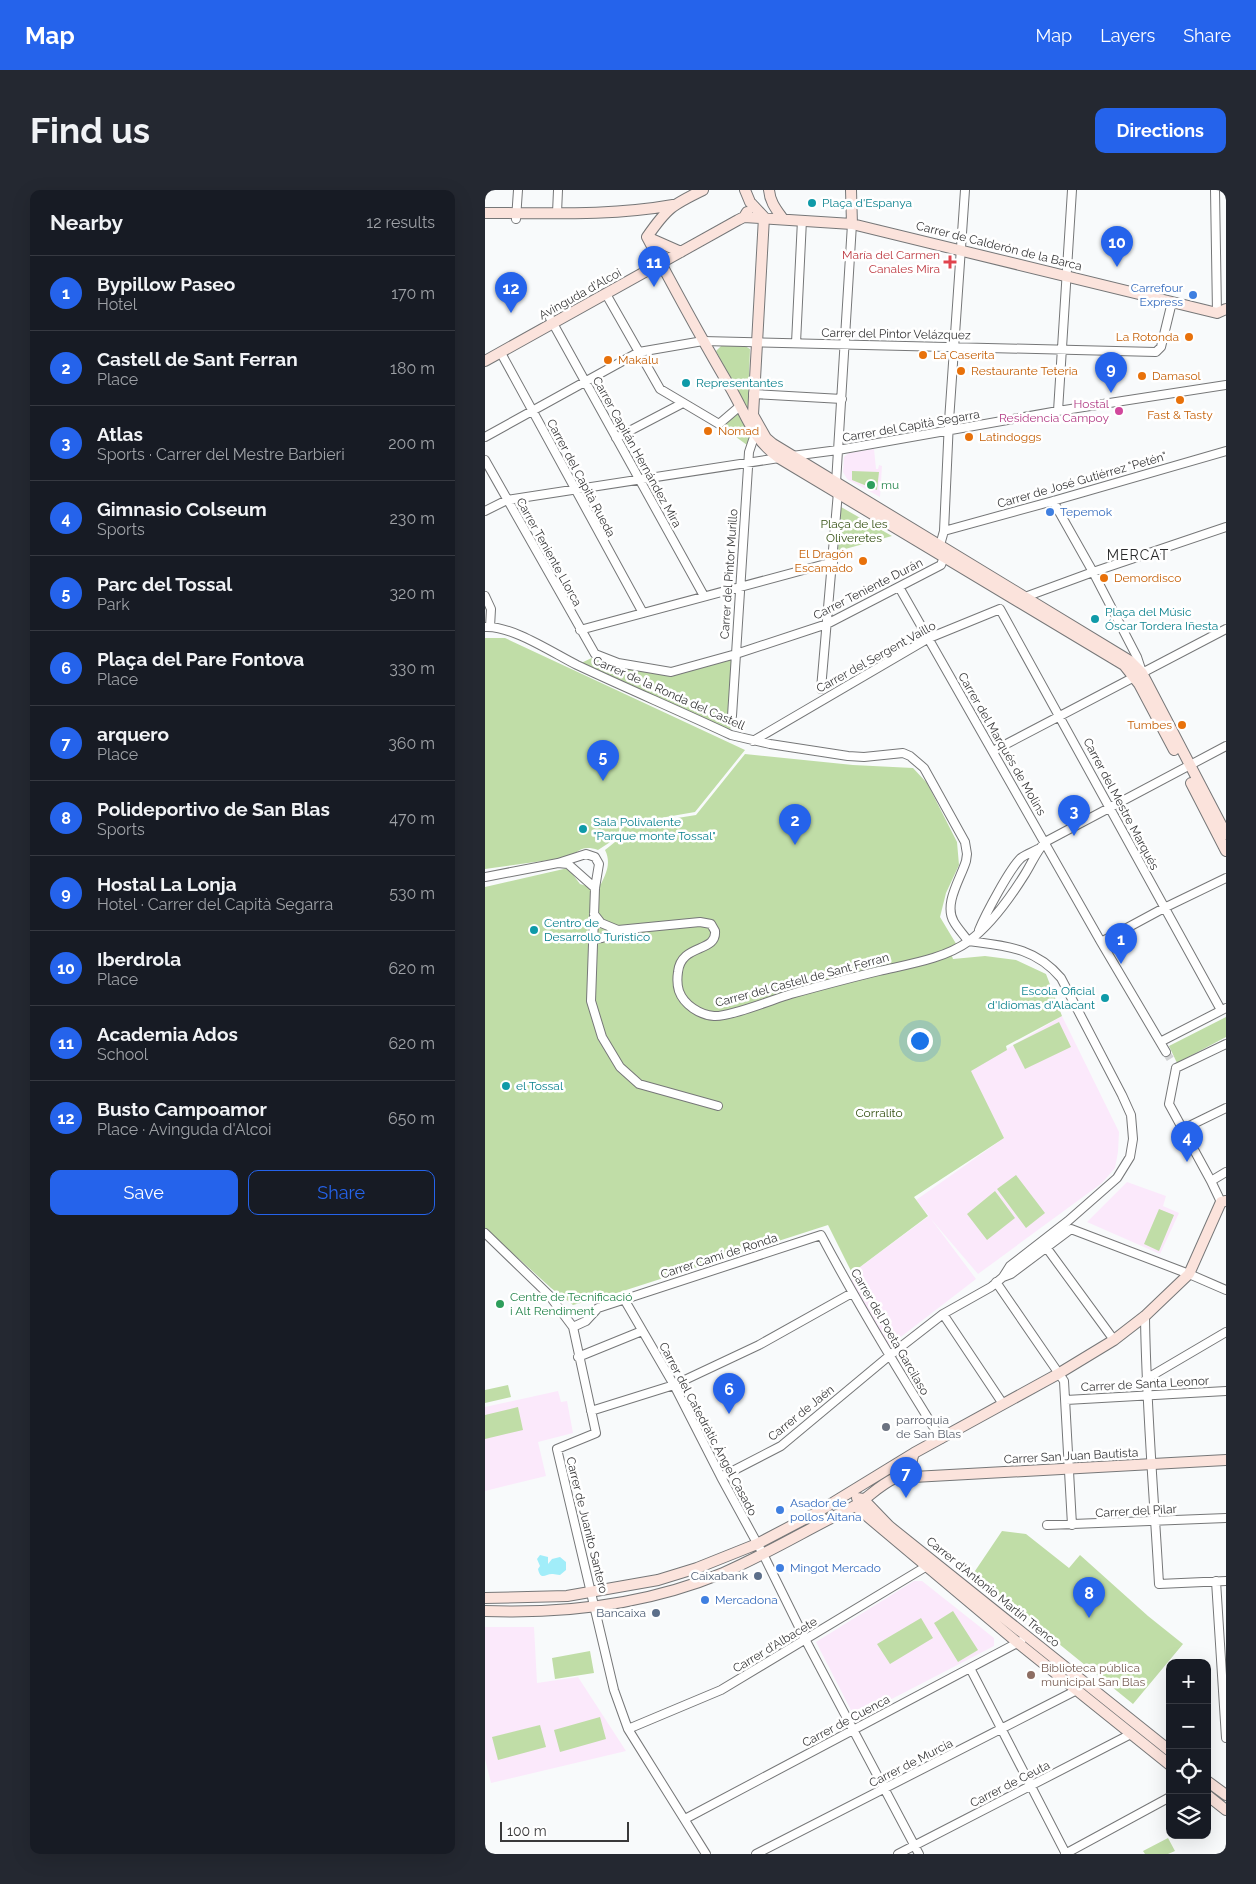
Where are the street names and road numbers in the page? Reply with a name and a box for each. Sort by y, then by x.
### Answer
street label: Carrer de Calderón de la Barca [915,219,1083,273]
street label: Avinguda d'Alcoi [536,266,624,322]
street label: Carrer del Pintor Velázquez [821,326,971,342]
street label: Carrer Capitán Hernández Mira [590,374,684,530]
street label: Carrer del Capità Segarra [841,407,981,445]
street label: Carrer del Capità Rueda [544,417,618,539]
street label: Carrer de José Gutiérrez "Petén" [996,449,1168,511]
street label: Carrer Teniente Llorca [513,495,585,609]
street label: Carrer del Pintor Murillo [717,508,741,640]
street label: Carrer Teniente Durán [811,555,925,623]
street label: Carrer del Sergent Vaillo [814,618,938,696]
street label: Carrer de la Ronda del Castell [591,653,748,733]
street label: Carrer del Marqués de Molins [955,670,1049,818]
street label: Carrer del Mestre Marqués [1080,736,1162,873]
street label: Carrer del Castell de Sant Ferran [714,950,890,1010]
street label: Carrer Camí de Ronda [659,1231,779,1281]
street label: Carrer del Poeta Garcilaso [848,1266,932,1398]
street label: Carrer del Catedràtic Ángel Casado [656,1340,760,1518]
street label: Carrer de Santa Leonor [1081,1374,1210,1394]
street label: Carrer de Jaén [765,1382,837,1444]
street label: Carrer San Juan Bautista [1003,1445,1139,1467]
street label: Carrer de Juanito Santero [563,1455,611,1595]
street label: Carrer del Pilar [1095,1502,1178,1520]
street label: Carrer d'Antonio Martín Trenco [923,1534,1063,1650]
street label: Carrer d'Albacete [730,1614,820,1676]
street label: Carrer de Cuenca [800,1692,892,1750]
street label: Carrer de Murcia [867,1736,955,1790]
street label: Carrer de Ceuta [968,1758,1052,1810]

